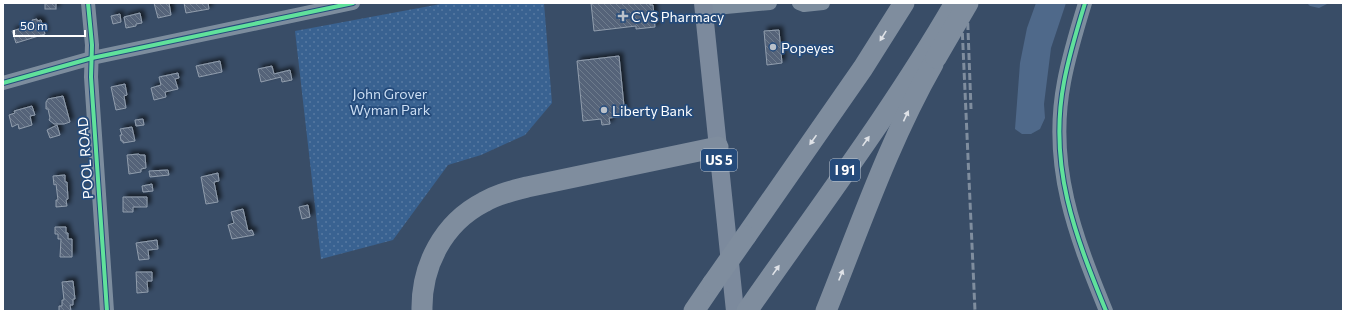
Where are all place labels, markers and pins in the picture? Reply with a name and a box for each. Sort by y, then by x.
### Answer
place label: CVS Pharmacy [631,8,724,25]
marker: CVS Pharmacy [618,11,628,21]
place label: Popeyes [781,39,834,56]
marker: Popeyes [768,42,778,52]
place label: Liberty Bank [612,102,693,119]
marker: Liberty Bank [599,105,609,115]

